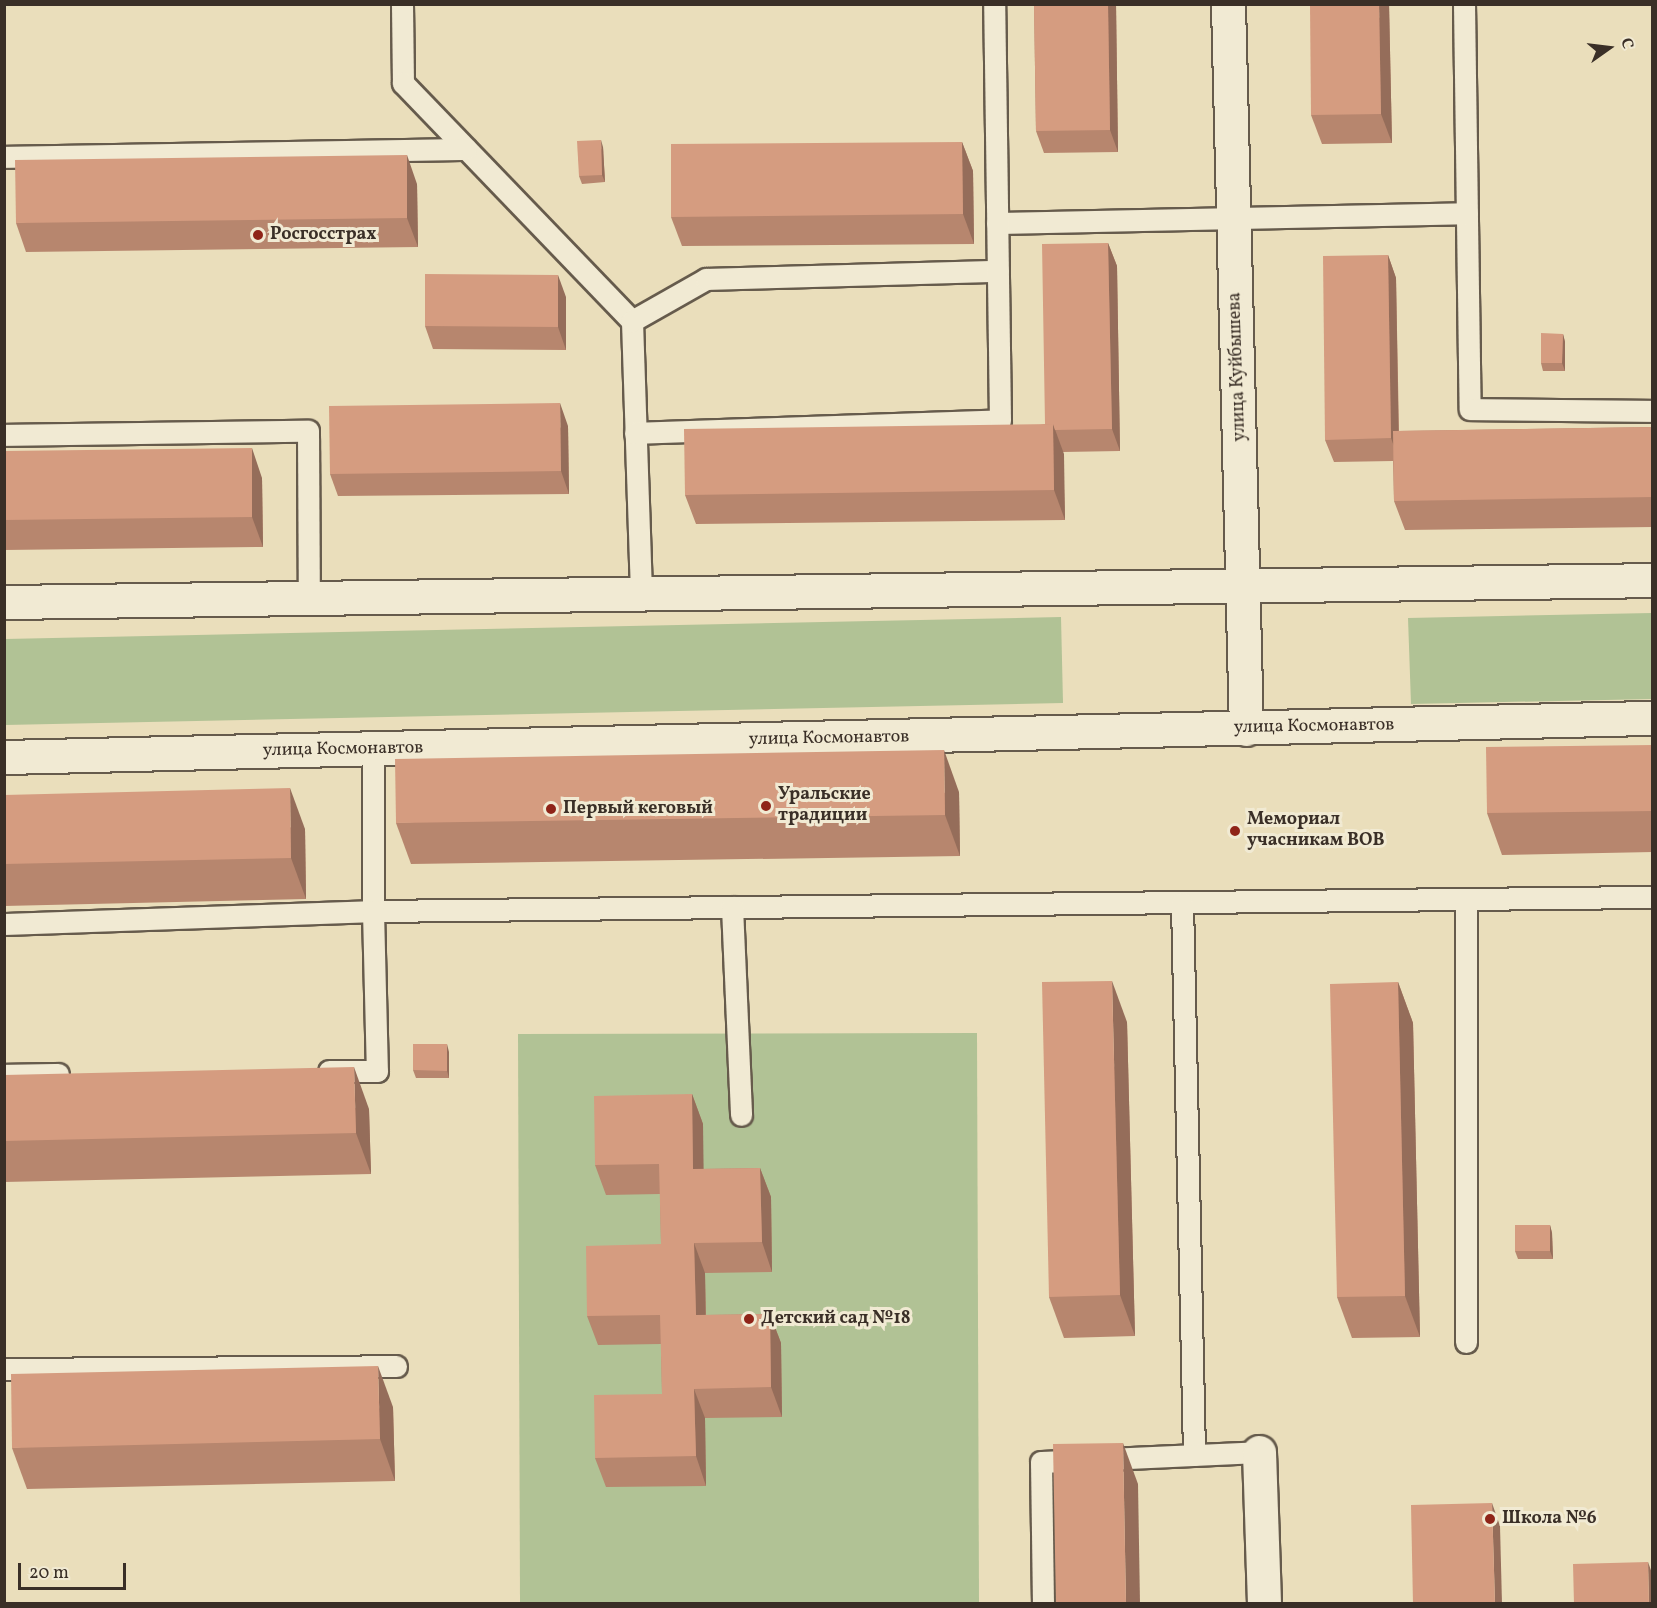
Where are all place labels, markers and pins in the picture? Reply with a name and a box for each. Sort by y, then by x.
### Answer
place label: Росгосстрах [270,224,377,246]
marker: Росгосстрах [251,228,265,242]
place label: Уральские традиции [778,785,871,828]
place label: Первый кеговый [563,798,713,820]
marker: Уральские традиции [759,799,773,813]
marker: Первый кеговый [544,802,558,816]
place label: Мемориал учасникам ВОВ [1247,810,1385,852]
marker: Мемориал учасникам ВОВ [1228,824,1242,838]
place label: Детский сад №18 [761,1308,910,1330]
marker: Детский сад №18 [742,1312,756,1326]
place label: Школа №6 [1502,1508,1597,1530]
marker: Школа №6 [1483,1512,1497,1526]

